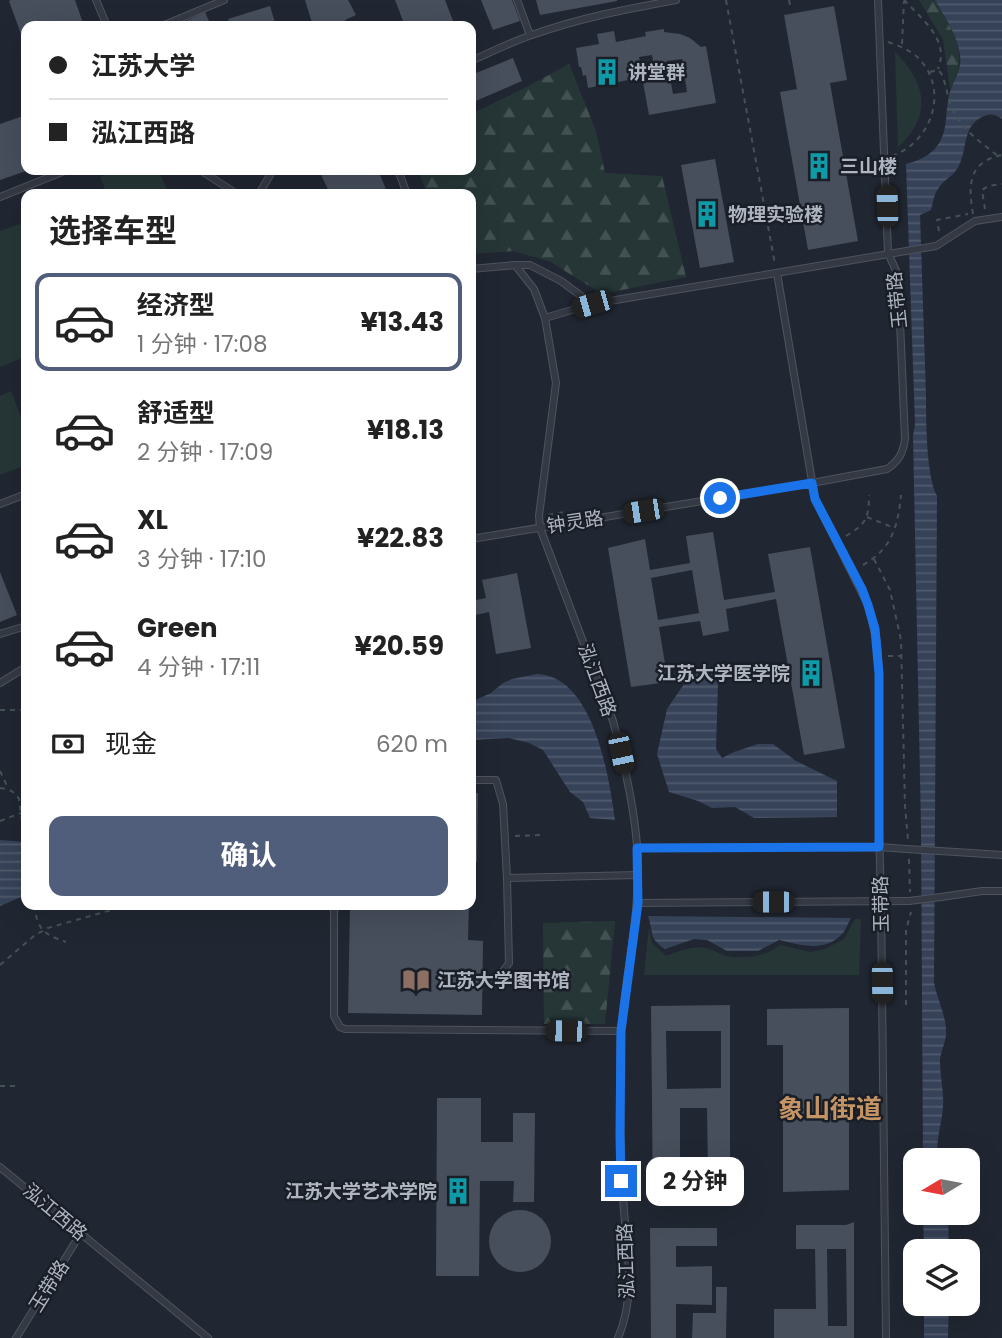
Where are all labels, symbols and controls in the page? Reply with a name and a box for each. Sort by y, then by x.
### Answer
text: 江苏大学 [91,48,195,84]
building icon: 讲堂群 [592,57,622,87]
place label: 讲堂群 [628,59,685,86]
text: 泓江西路 [91,115,195,151]
building icon: 三山楼 [804,151,834,181]
place label: 三山楼 [840,153,897,180]
car [876,185,899,227]
building icon: 物理实验楼 [692,199,722,229]
place label: 物理实验楼 [728,201,823,228]
text: 选择车型 [49,208,177,253]
street label: 玉带路 [881,270,913,330]
text: 经济型 [137,287,215,323]
car [569,288,616,320]
icon: car [53,291,116,354]
text: ¥13.43 [360,304,444,340]
text: 1 分钟 · 17:08 [137,328,267,360]
text: 舒适型 [137,395,215,431]
icon: car [53,399,116,462]
text: ¥18.13 [367,412,444,448]
text: 2 分钟 · 17:09 [137,436,273,468]
route start [704,482,736,514]
car [621,497,666,525]
text: XL [137,502,168,538]
street label: 钟灵路 [545,504,605,540]
icon: car [53,507,116,570]
text: ¥22.83 [357,520,444,556]
text: 3 分钟 · 17:10 [137,543,266,575]
text: Green [137,610,218,646]
icon: car [53,615,116,678]
text: ¥20.59 [355,628,444,664]
street label: 泓江西路 [571,640,623,720]
text: 4 分钟 · 17:11 [137,651,260,683]
building icon: 江苏大学医学院 [796,658,826,688]
place label: 江苏大学医学院 [657,660,790,687]
icon: cash [49,725,87,763]
text: 现金 [105,726,157,762]
text: 620 m [376,728,448,760]
car [607,730,636,776]
button: 确认 [49,816,448,896]
street label: 玉带路 [867,875,895,933]
car [753,892,795,913]
car [872,962,893,1004]
library icon: 江苏大学图书馆 [401,965,431,995]
place label: 江苏大学图书馆 [437,967,570,994]
car [545,1020,588,1042]
district label: 象山街道 [778,1091,882,1127]
north arrow [903,1148,980,1225]
map controls [903,1148,980,1316]
callout: 2 分钟 [646,1156,744,1206]
route end [605,1165,637,1197]
text: 2 分钟 [663,1165,727,1197]
building icon: 江苏大学艺术学院 [443,1176,473,1206]
street label: 泓江西路 [17,1177,93,1247]
place label: 江苏大学艺术学院 [285,1178,437,1205]
street label: 泓江西路 [611,1223,641,1299]
button: layers [903,1239,980,1316]
street label: 玉带路 [22,1255,76,1317]

